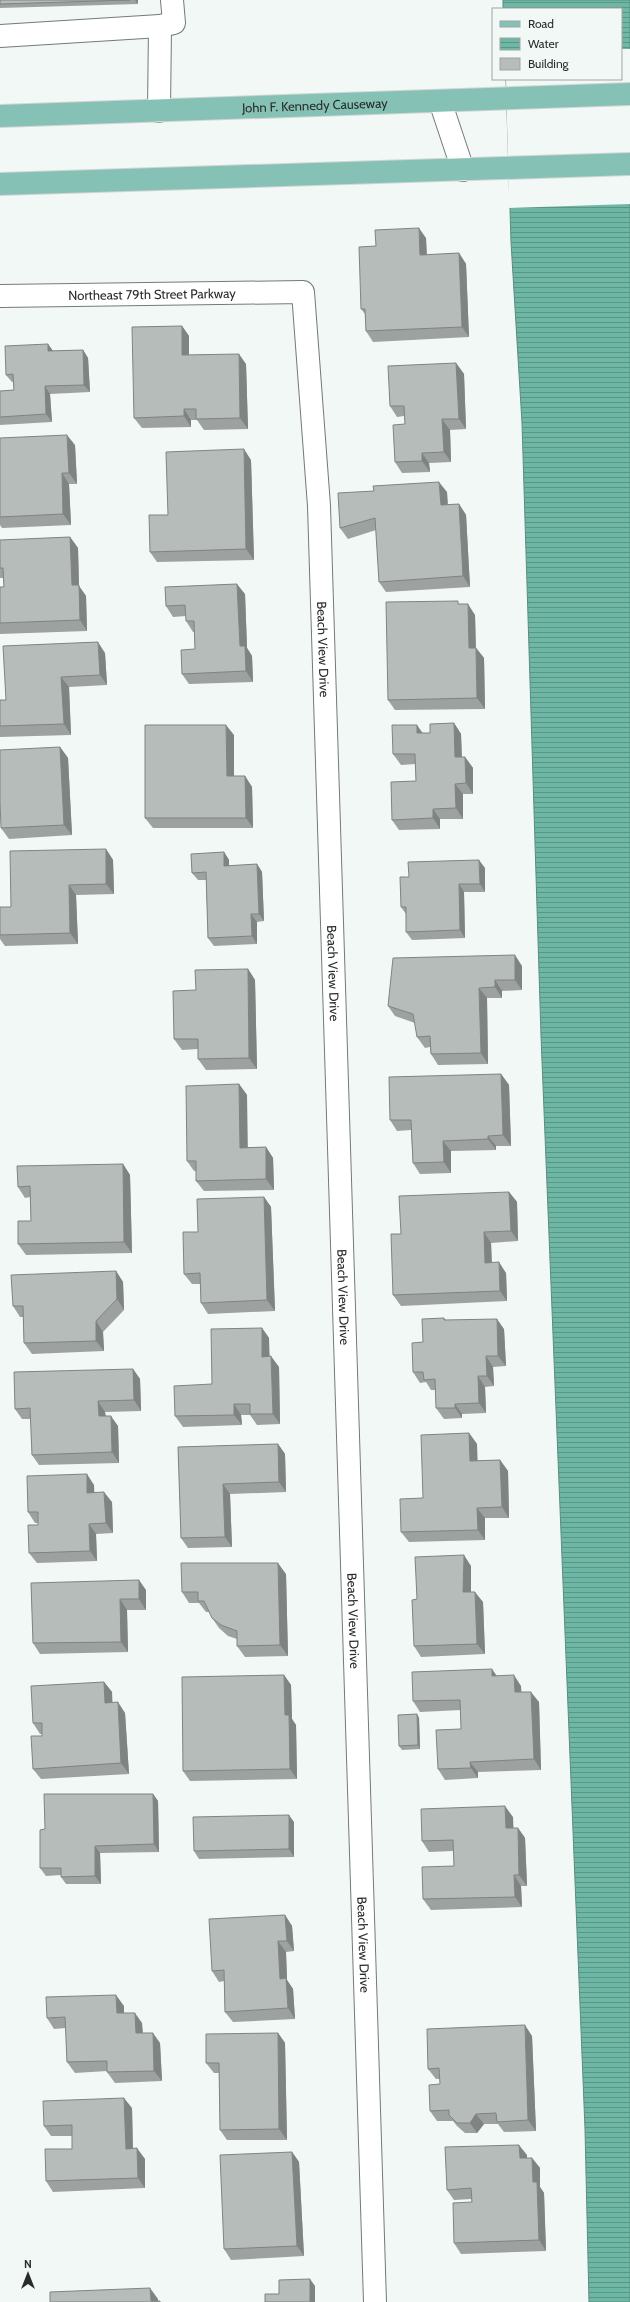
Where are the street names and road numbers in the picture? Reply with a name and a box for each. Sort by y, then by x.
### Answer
street label: John F. Kennedy Causeway [241,94,388,116]
street label: Northeast 79th Street Parkway [68,285,236,303]
street label: Beach View Drive [314,601,333,698]
street label: Beach View Drive [324,925,343,1022]
street label: Beach View Drive [334,1249,353,1346]
street label: Beach View Drive [344,1573,363,1669]
street label: Beach View Drive [354,1896,373,1993]

